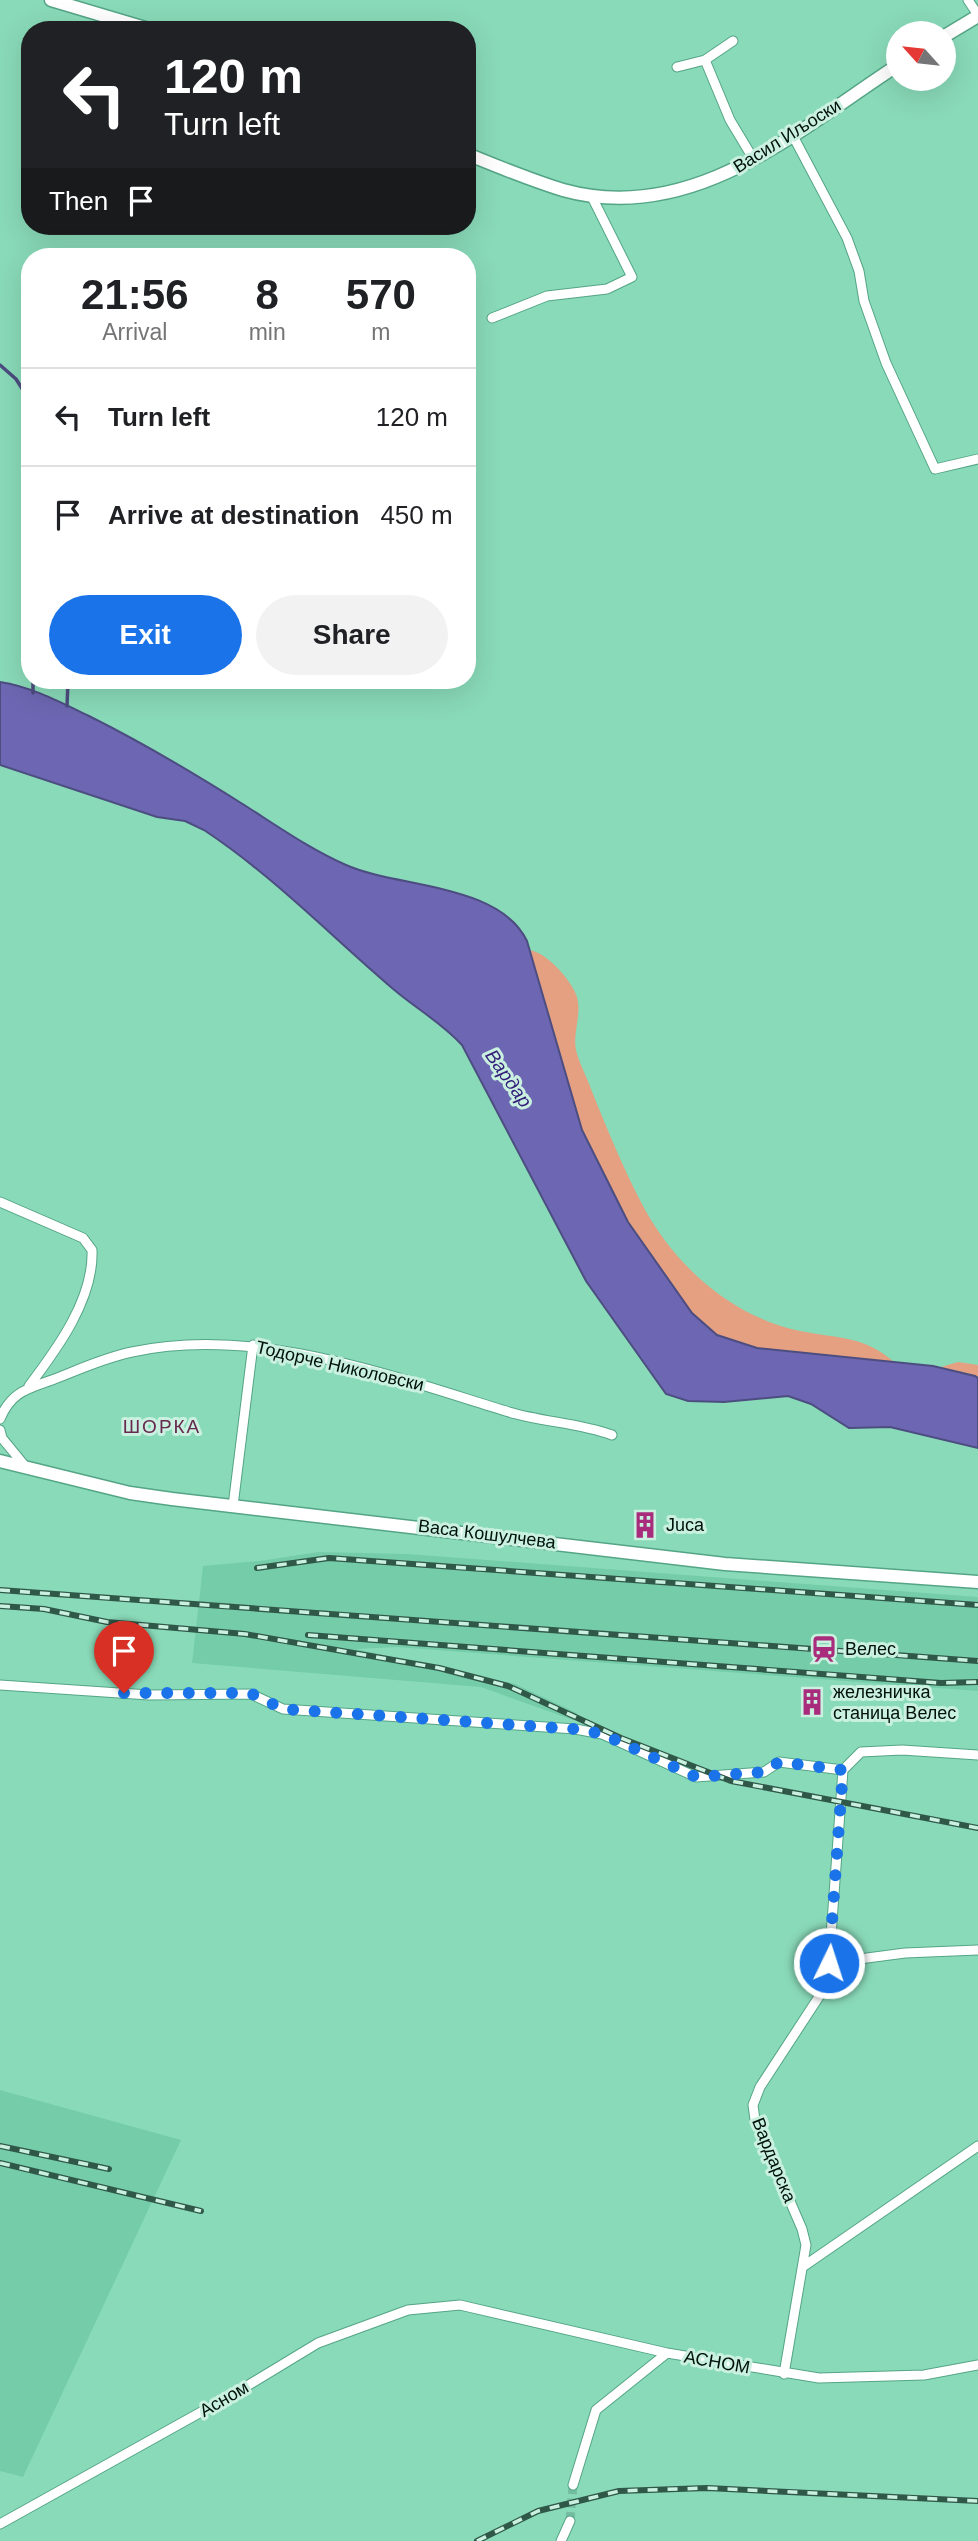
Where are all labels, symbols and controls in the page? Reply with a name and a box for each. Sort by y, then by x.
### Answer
north arrow [886,21,956,91]
map controls [886,21,956,91]
icon: left [49,49,140,140]
text: 120 m [164,49,303,103]
street label: Васил Иљоски [730,95,844,177]
text: Turn left [164,106,280,142]
icon: arrive [122,182,160,220]
text: Then [49,186,108,216]
text: 21:56 [81,271,189,318]
text: 8 [255,271,279,318]
text: 570 [346,271,416,318]
text: Arrival [102,319,167,345]
text: min [249,319,286,345]
text: m [371,319,390,345]
icon: left [49,398,87,436]
text: Turn left [108,402,210,432]
text: 120 m [376,402,448,432]
icon: arrive [49,496,87,534]
text: Arrive at destination [108,500,359,530]
text: 450 m [380,500,453,530]
button: Exit [49,595,242,675]
button: Share [256,595,448,675]
water label: Вардар [481,1045,536,1111]
street label: Тодорче Николовски [254,1337,426,1395]
district label: ШОРКА [123,1416,201,1437]
building icon: Juca [630,1510,660,1540]
place label: Juca [666,1515,705,1535]
street label: Васа Кошулчева [417,1516,558,1552]
pin [94,1621,154,1693]
icon: arrive [105,1632,143,1670]
station icon: Велес [809,1634,839,1664]
place label: Велес [845,1639,896,1659]
place label: железничка станица Велес [833,1682,956,1723]
building icon: железничка станица Велес [797,1687,827,1717]
position arrow [792,1926,866,2000]
street label: Вардарска [748,2115,800,2206]
street label: АСНОМ [682,2346,752,2378]
street label: Асном [196,2377,252,2421]

